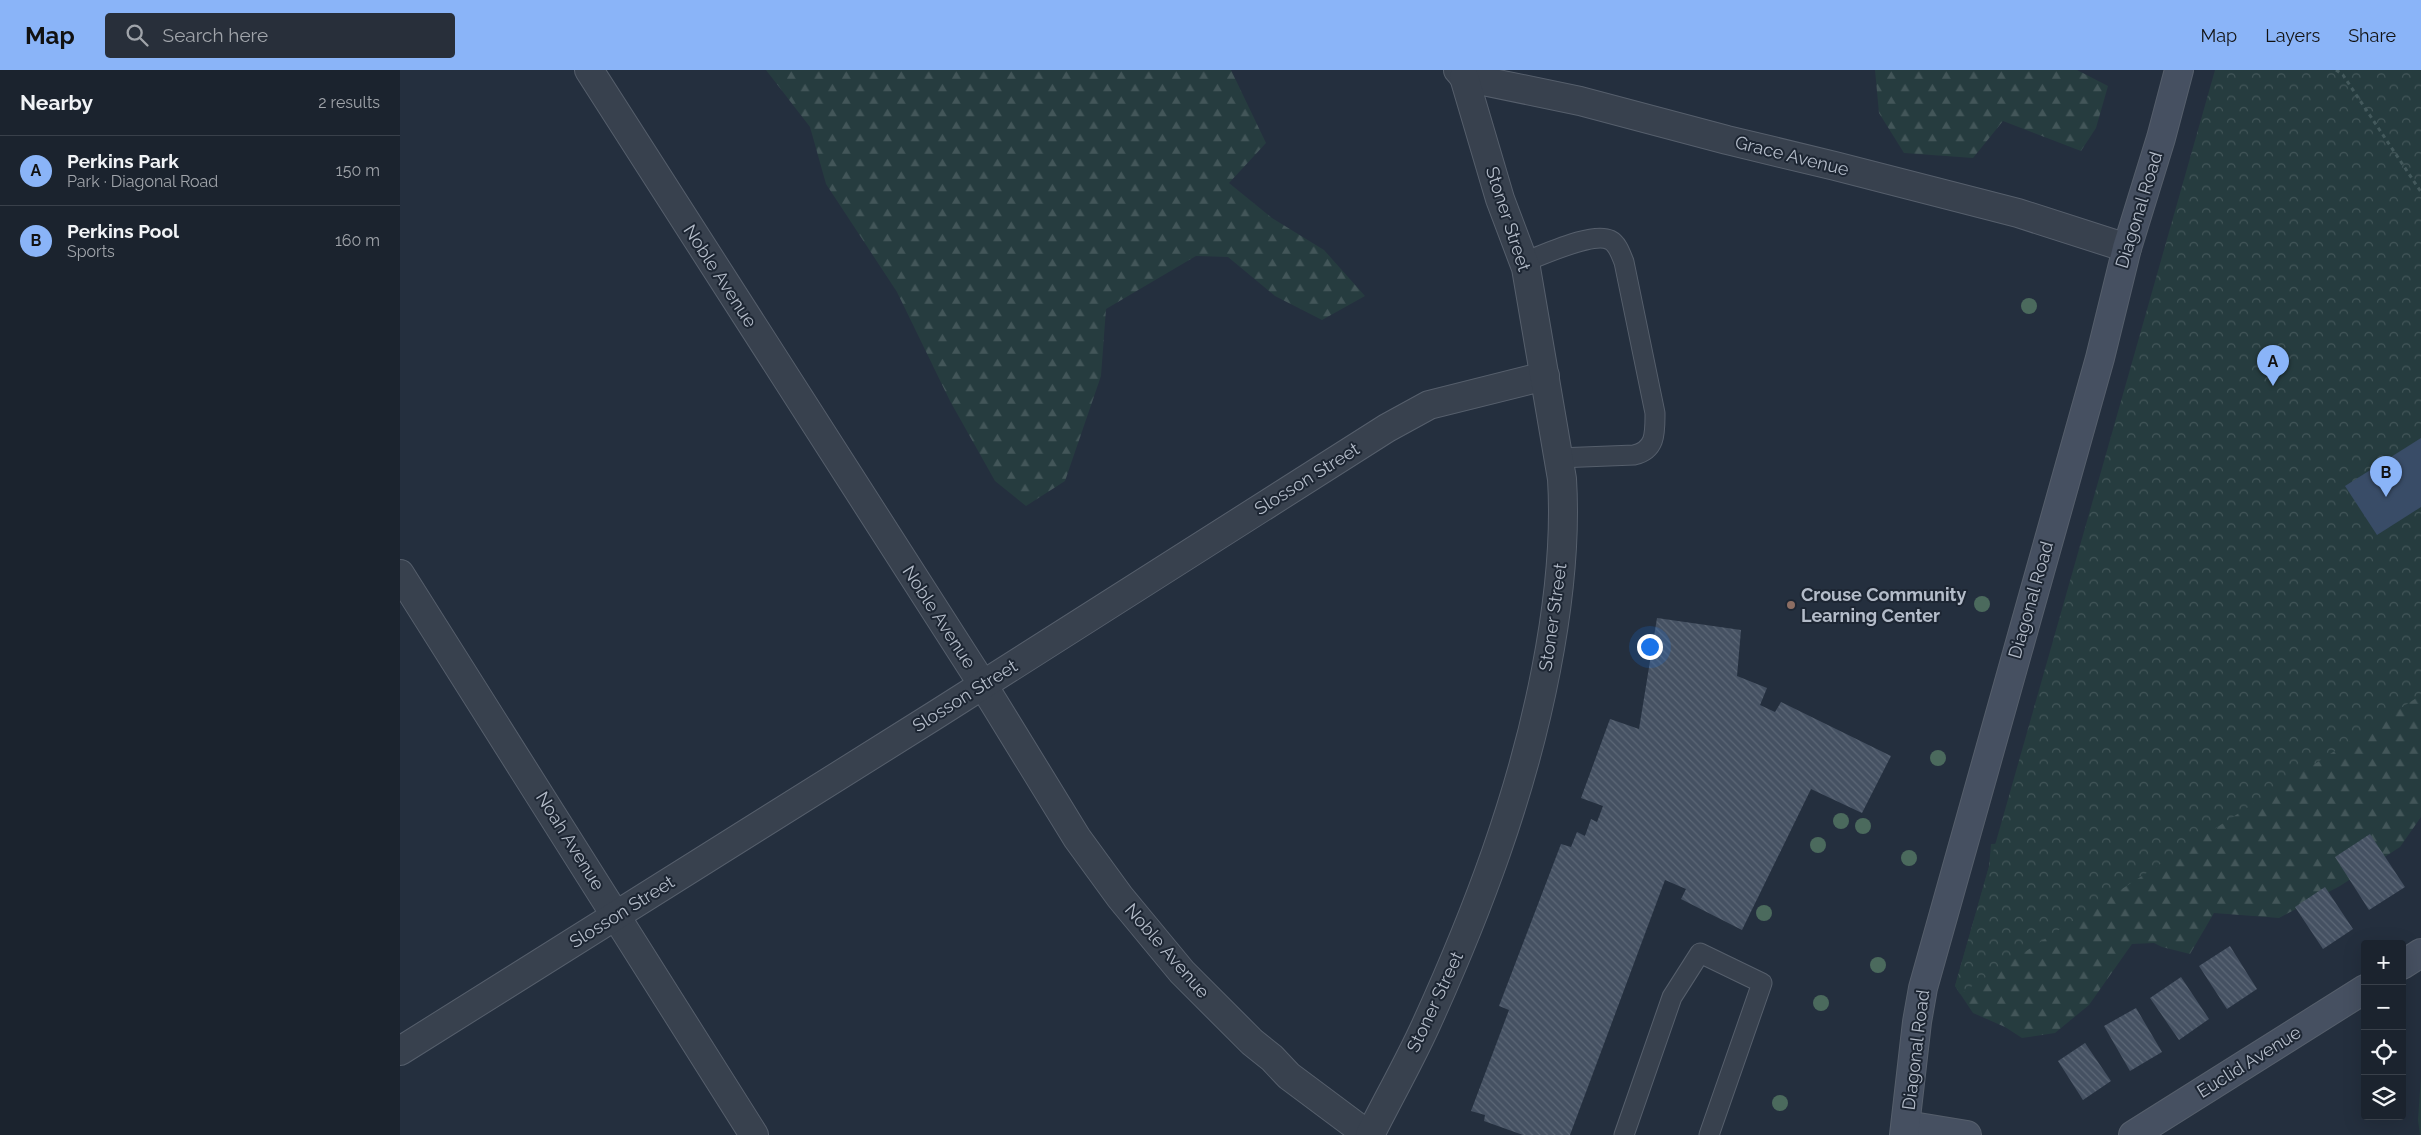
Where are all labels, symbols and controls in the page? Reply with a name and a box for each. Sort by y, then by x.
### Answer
search box [105,13,455,58]
text: Map [25,21,75,50]
icon: search [123,21,151,49]
text: Search here [163,24,268,46]
text: Map [2201,25,2237,46]
text: Layers [2265,25,2320,46]
text: Share [2348,25,2396,46]
text: Nearby [20,90,93,115]
text: 2 results [318,93,380,112]
street label: Grace Avenue [1733,131,1852,180]
street label: Diagonal Road [2111,149,2166,271]
text: Perkins Park [67,150,179,172]
text: A [31,161,41,180]
text: 150 m [336,161,380,180]
street label: Stoner Street [1482,164,1535,274]
text: Park · Diagonal Road [67,172,218,191]
text: Perkins Pool [67,220,179,242]
street label: Noble Avenue [679,220,762,331]
text: B [31,231,41,250]
text: 160 m [335,231,380,250]
text: Sports [67,242,115,261]
pin: A [2257,345,2289,386]
street label: Slosson Street [1250,438,1363,519]
pin: B [2370,456,2402,497]
street label: Diagonal Road [2004,539,2057,661]
street label: Noble Avenue [898,561,981,672]
street label: Stoner Street [1535,562,1570,672]
place label: Crouse Community Learning Center [1801,584,1966,626]
marker: Crouse Community Learning Center [1785,599,1797,611]
your location [1637,634,1663,660]
street label: Slosson Street [908,655,1021,736]
street label: Noah Avenue [532,788,609,894]
street label: Slosson Street [565,871,678,952]
street label: Noble Avenue [1121,899,1214,1002]
map controls [2361,940,2406,1120]
button: + [2361,940,2406,985]
street label: Stoner Street [1402,948,1467,1056]
button: − [2361,985,2406,1030]
street label: Diagonal Road [1898,989,1933,1111]
street label: Euclid Avenue [2193,1021,2305,1102]
button: locate [2361,1030,2406,1075]
button: layers [2361,1075,2406,1120]

